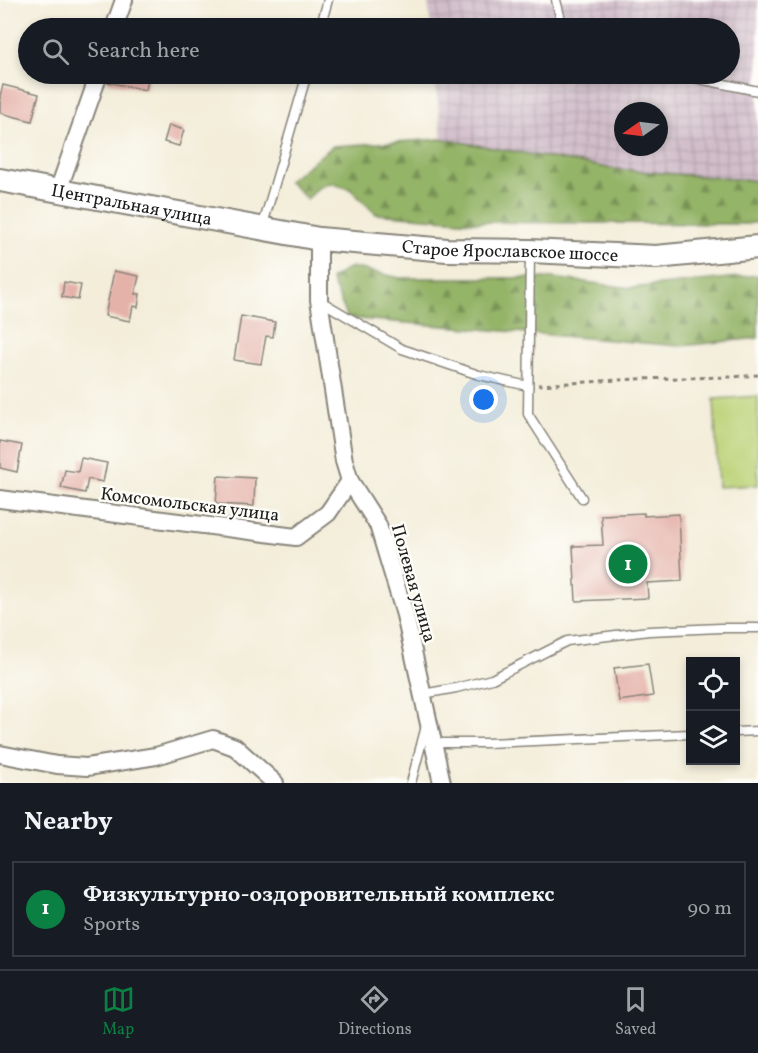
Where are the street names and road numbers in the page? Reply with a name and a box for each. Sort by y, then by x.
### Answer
street label: Центральная улица [49,179,214,233]
street label: Старое Ярославское шоссе [401,235,619,269]
street label: Комсомольская улица [99,482,281,529]
street label: Полевая улица [384,521,441,645]

